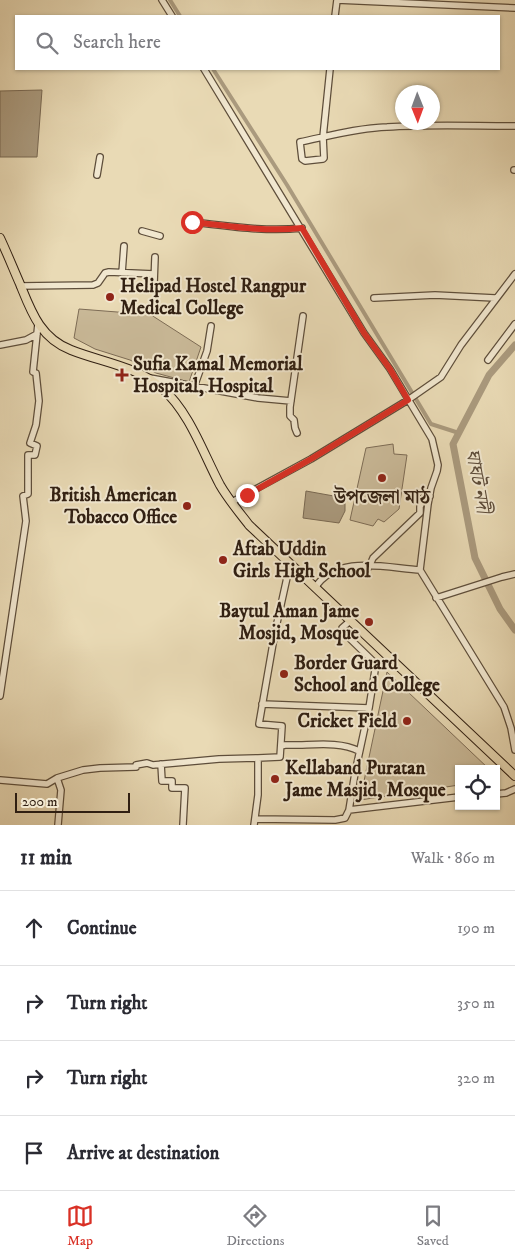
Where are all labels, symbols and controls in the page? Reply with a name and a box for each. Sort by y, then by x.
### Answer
search box [15,15,500,70]
icon: search [33,29,61,57]
text: Search here [73,31,161,54]
north arrow [395,85,440,130]
route start [181,211,204,234]
place label: Helipad Hostel Rangpur Medical College [120,275,307,320]
marker: Helipad Hostel Rangpur Medical College [104,291,116,303]
place label: Sufia Kamal Memorial Hospital, Hospital [133,353,303,398]
marker: Sufia Kamal Memorial Hospital, Hospital [115,368,129,382]
water label: ঘাঘট নদী [459,447,496,517]
marker: উপজেলা মাঠ [376,472,388,484]
place label: British American Tobacco Office [49,484,178,529]
route end [236,484,259,507]
place label: উপজেলা মাঠ [333,485,432,509]
marker: British American Tobacco Office [181,500,193,512]
place label: Aftab Uddin Girls High School [232,538,371,583]
marker: Aftab Uddin Girls High School [217,554,229,566]
place label: Baytul Aman Jame Mosjid, Mosque [219,600,359,646]
marker: Baytul Aman Jame Mosjid, Mosque [363,616,375,628]
place label: Border Guard School and College [294,652,440,697]
marker: Border Guard School and College [278,668,290,680]
place label: Cricket Field [297,710,398,733]
marker: Cricket Field [401,715,413,727]
place label: Kellaband Puratan Jame Masjid, Mosque [283,757,446,803]
map controls [455,765,500,810]
button: locate [455,765,500,810]
marker: Kellaband Puratan Jame Masjid, Mosque [269,773,281,785]
scale bar [15,790,130,813]
text: 200 m [22,793,57,811]
text: 11 min [20,845,72,871]
text: Walk · 860 m [411,848,495,868]
icon: ahead [20,914,48,942]
text: Continue [67,917,137,940]
text: 190 m [457,918,495,938]
icon: right [20,989,48,1017]
text: Turn right [67,992,147,1015]
text: 350 m [457,993,495,1013]
icon: right [20,1064,48,1092]
text: Turn right [67,1067,147,1090]
text: 320 m [457,1068,495,1088]
icon: arrive [20,1139,48,1167]
text: Arrive at destination [67,1142,219,1165]
tab: Map [66,1202,94,1250]
tab: Directions [226,1202,284,1250]
tab: Saved [417,1202,449,1250]

